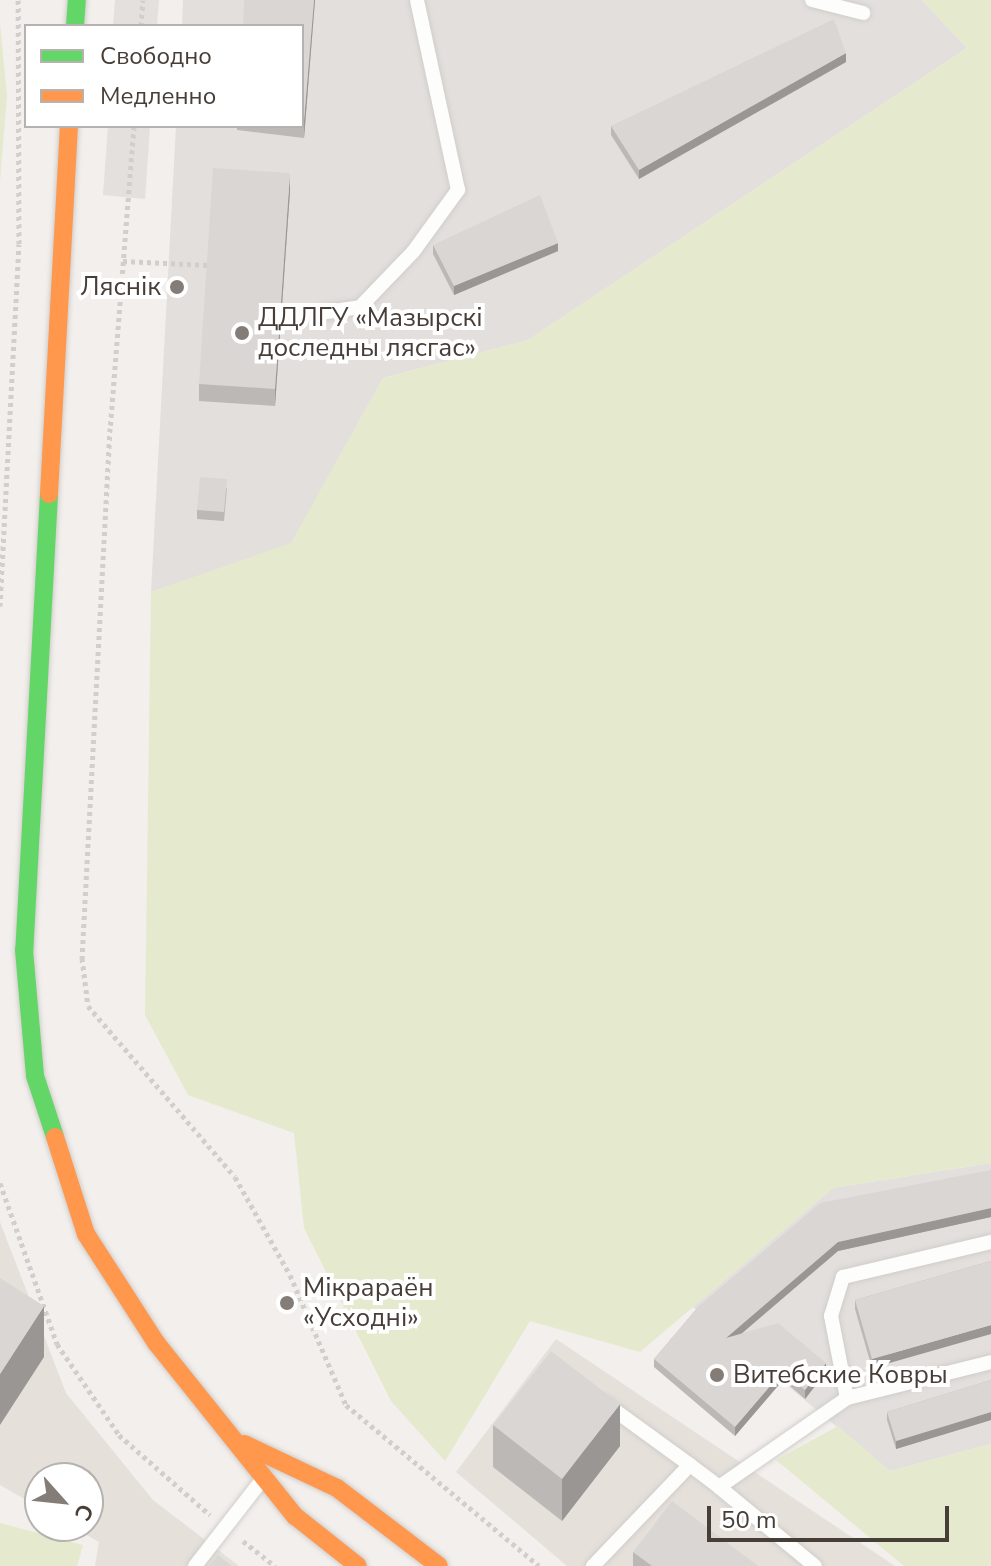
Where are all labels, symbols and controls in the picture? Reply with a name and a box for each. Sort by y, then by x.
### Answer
legend [24,24,304,128]
text: Свободно [100,40,212,72]
text: Медленно [100,80,216,112]
place label: Ляснік [80,271,161,303]
marker: Ляснік [168,278,186,296]
place label: ДДЛГУ «Мазырскі доследны лясгас» [258,302,483,364]
marker: ДДЛГУ «Мазырскі доследны лясгас» [233,324,251,342]
place label: Мікрараён «Усходні» [303,1272,433,1334]
marker: Мікрараён «Усходні» [278,1294,296,1312]
place label: Витебские Ковры [733,1359,948,1391]
marker: Витебские Ковры [708,1366,726,1384]
north arrow [24,1462,104,1542]
scale bar [711,1490,953,1540]
text: С [67,1499,100,1525]
text: 50 m [721,1504,777,1536]

